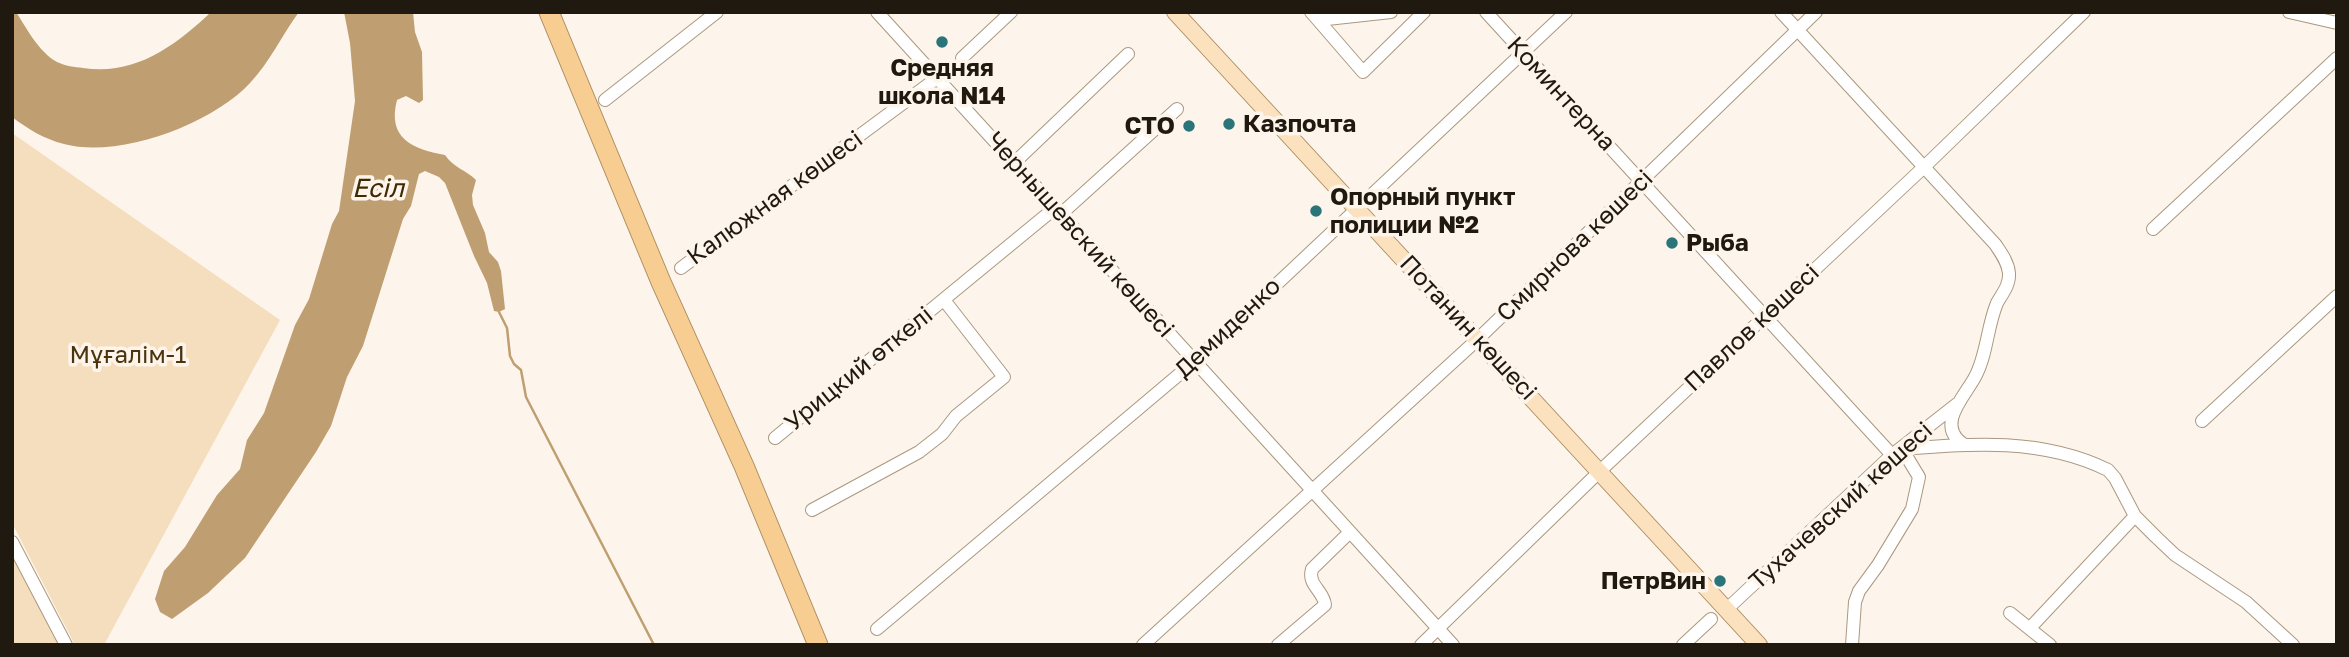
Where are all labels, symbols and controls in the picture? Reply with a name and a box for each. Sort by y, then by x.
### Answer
street label: Коминтерна [1501,31,1621,157]
marker: Средняя школа N14 [934,34,950,50]
place label: Средняя школа N14 [878,54,1006,110]
place label: Казпочта [1243,110,1356,138]
place label: СТО [1125,112,1175,140]
marker: Казпочта [1221,116,1237,132]
marker: СТО [1181,118,1197,134]
street label: Калюжная көшесі [682,125,868,271]
street label: Чернышевский көшесі [980,126,1180,344]
street label: Смирнова көшесі [1491,164,1659,328]
water label: Есіл [352,173,404,205]
place label: Опорный пункт полиции №2 [1330,183,1515,239]
marker: Опорный пункт полиции №2 [1308,203,1324,219]
place label: Рыба [1686,229,1749,257]
marker: Рыба [1664,235,1680,251]
street label: Потанин көшесі [1394,250,1542,406]
street label: Павлов көшесі [1679,258,1825,398]
street label: Демиденко [1169,272,1287,384]
street label: Урицкий өткелі [779,301,939,437]
park label: Мұғалім-1 [70,341,186,369]
street label: Тухачевский көшесі [1743,416,1939,596]
place label: ПетрВин [1601,567,1706,595]
marker: ПетрВин [1712,573,1728,589]

